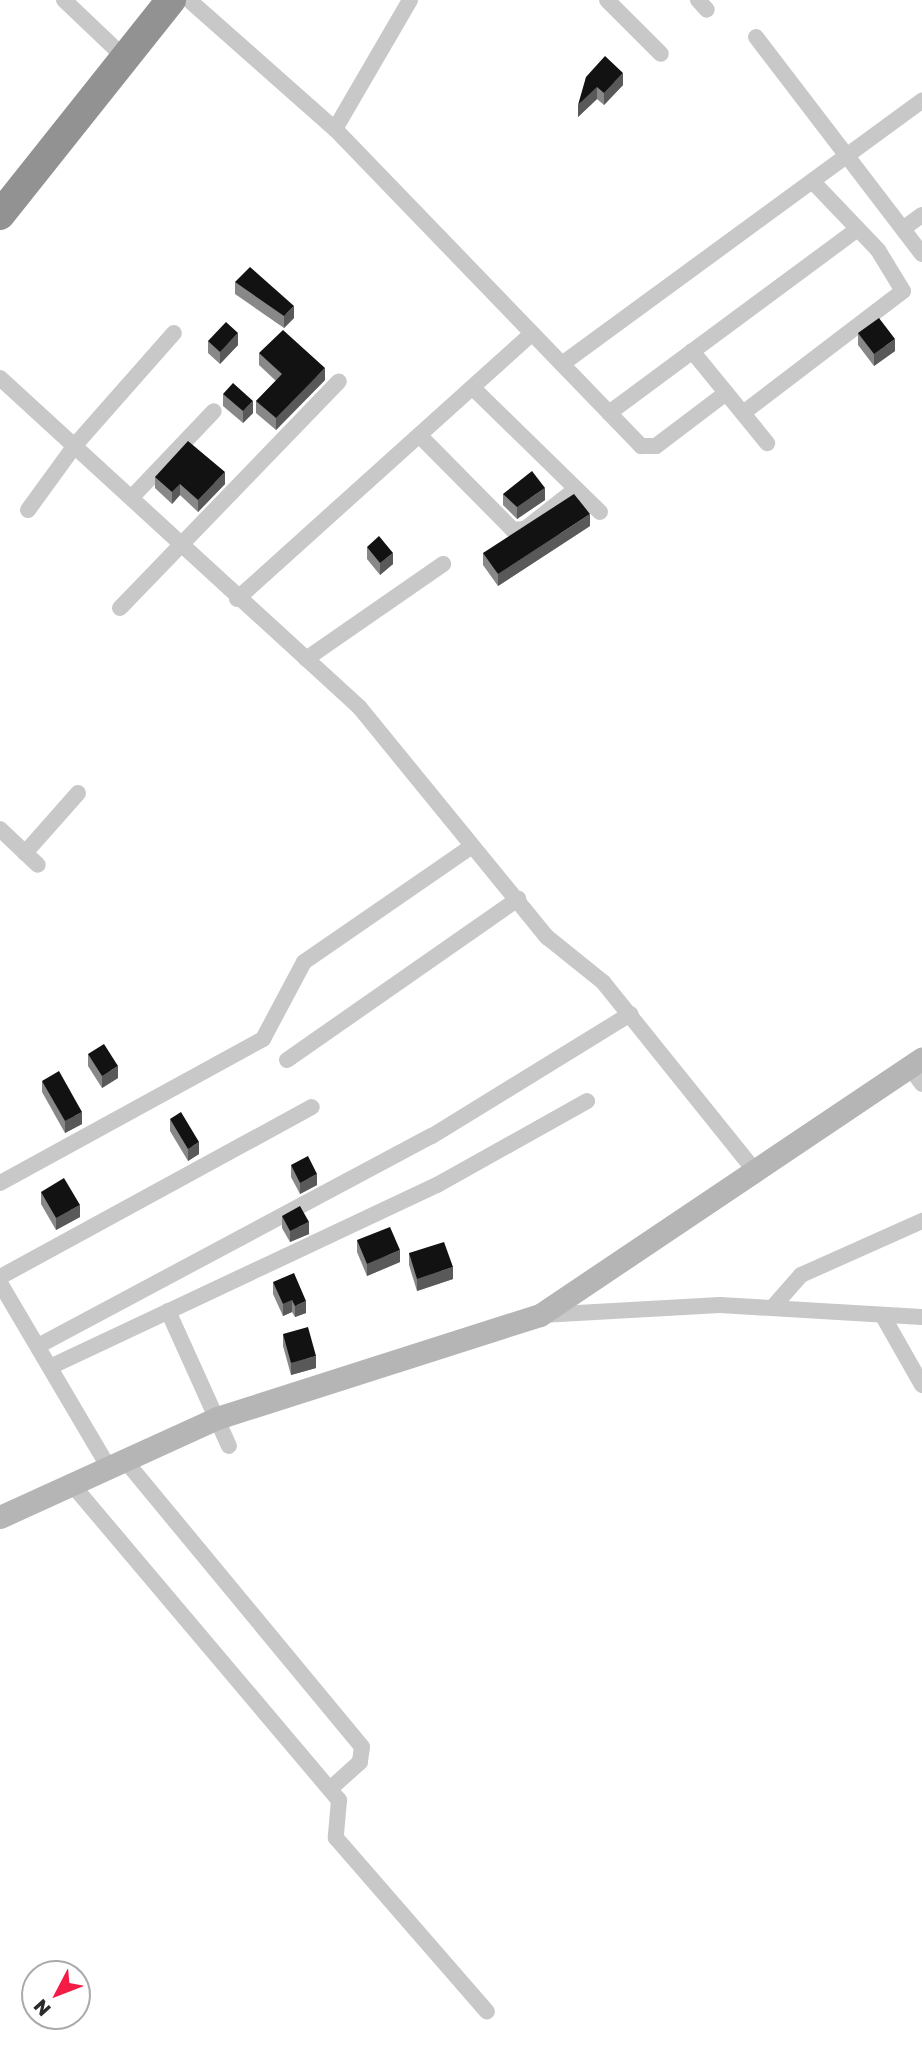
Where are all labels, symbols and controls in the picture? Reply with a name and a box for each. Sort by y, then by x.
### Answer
north arrow [21,1960,91,2030]
text: N [28,1995,55,2021]

